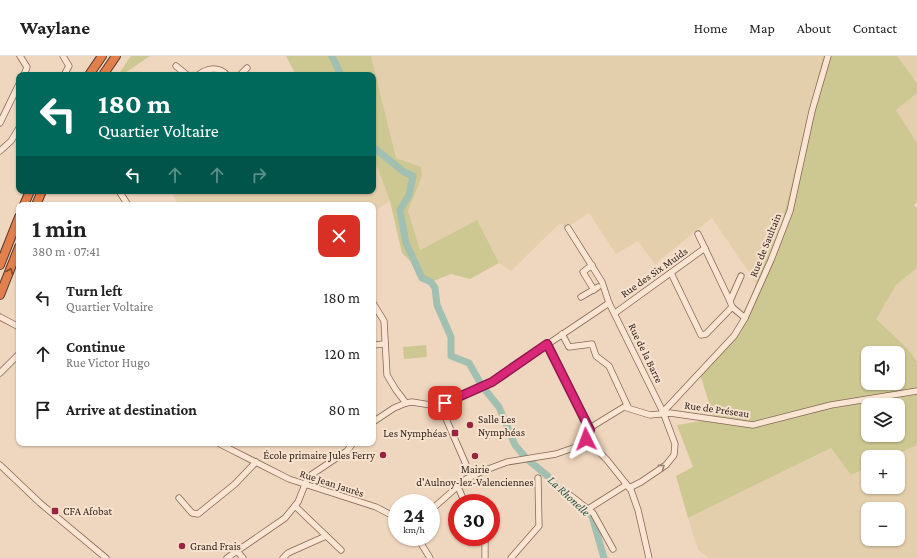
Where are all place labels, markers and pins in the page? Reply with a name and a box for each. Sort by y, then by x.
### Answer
pin [428,386,462,420]
place label: Salle Les Nymphéas [478,413,525,439]
marker: Salle Les Nymphéas [465,420,475,430]
place label: Les Nymphéas [383,427,447,440]
marker: Les Nymphéas [450,428,460,438]
place label: École primaire Jules Ferry [263,449,376,462]
marker: École primaire Jules Ferry [378,450,388,460]
marker: Mairie d'Aulnoy-lez-Valenciennes [470,451,480,461]
place label: Mairie d'Aulnoy-lez-Valenciennes [416,463,534,489]
place label: CFA Afobat [63,505,113,517]
marker: CFA Afobat [50,506,60,516]
place label: Grand Frais [190,540,241,552]
marker: Grand Frais [177,541,187,551]

